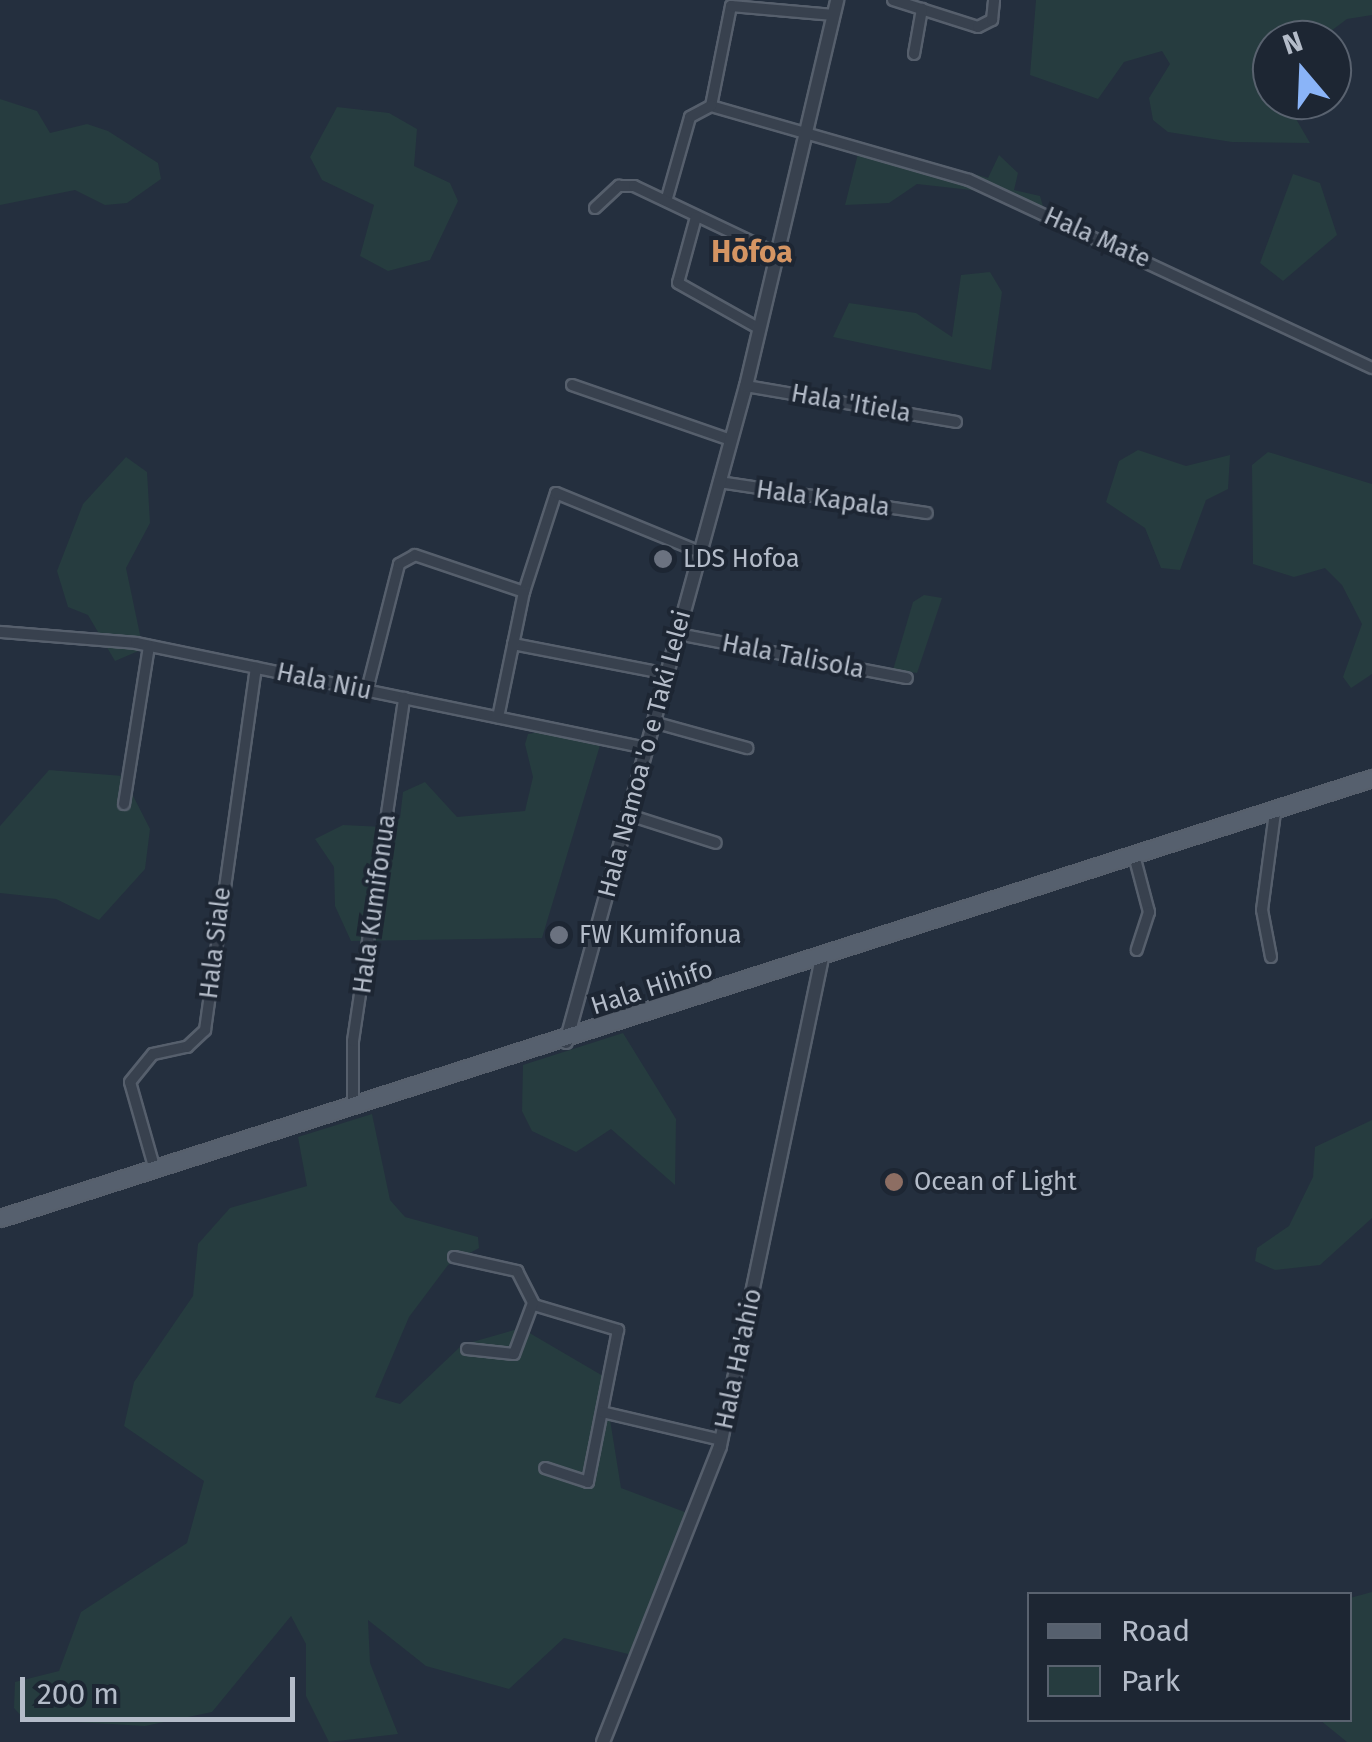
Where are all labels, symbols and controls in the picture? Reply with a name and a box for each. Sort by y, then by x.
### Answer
north arrow [1252,20,1352,120]
text: N [1279,24,1307,62]
street label: Hala Mate [1039,201,1155,275]
district label: Hōfoa [711,234,793,270]
street label: Hala 'Itiela [789,379,913,429]
street label: Hala Kapala [754,475,892,523]
place label: LDS Hofoa [683,544,799,574]
marker: LDS Hofoa [652,548,674,570]
street label: Hala Namoa 'o e Taki Lelei [592,607,698,901]
street label: Hala Talisola [719,629,867,685]
street label: Hala Niu [274,657,374,707]
street label: Hala Kumifonua [348,812,402,996]
street label: Hala Siale [194,885,238,1001]
place label: FW Kumifonua [579,920,742,950]
marker: FW Kumifonua [548,924,570,946]
street label: Hala Hihifo [587,954,717,1022]
place label: Ocean of Light [914,1167,1077,1197]
marker: Ocean of Light [883,1171,905,1193]
street label: Hala Ha'ahio [709,1286,769,1432]
legend [1027,1592,1352,1722]
text: Road [1121,1613,1190,1649]
scale bar [25,1657,300,1719]
text: Park [1121,1663,1180,1699]
text: 200 m [37,1676,119,1712]

